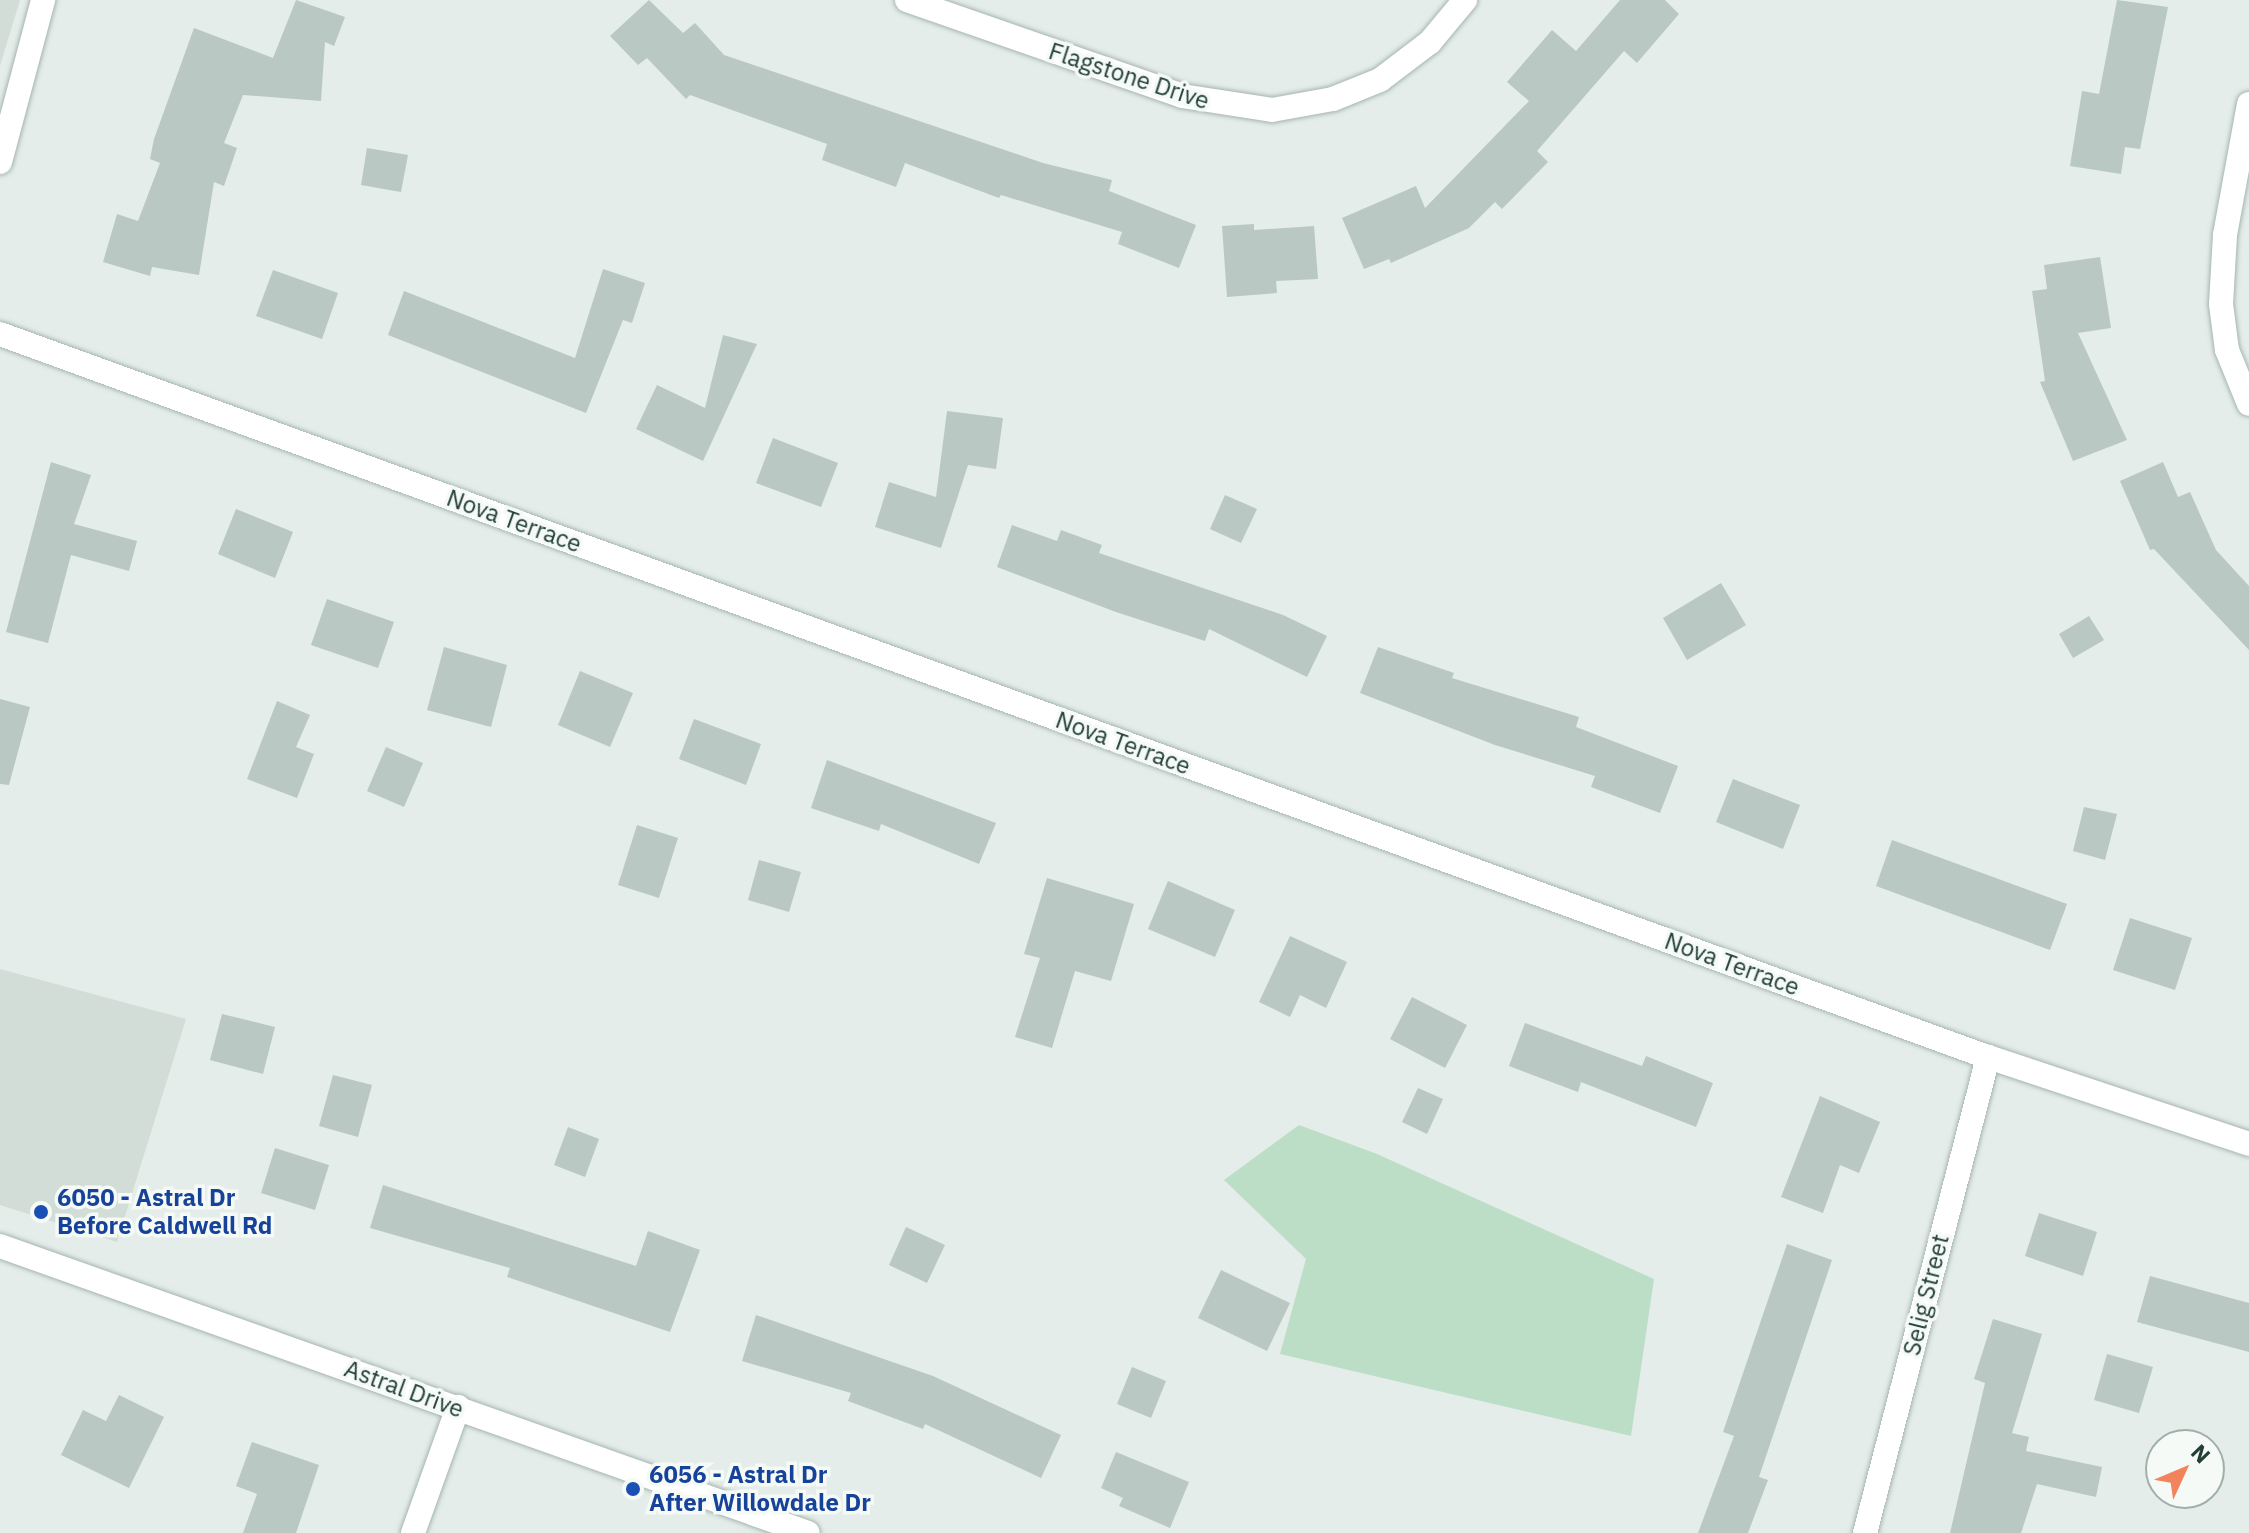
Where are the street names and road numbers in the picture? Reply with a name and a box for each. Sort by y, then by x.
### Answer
street label: Flagstone Drive [1045,37,1213,115]
street label: Nova Terrace [443,483,585,559]
street label: Nova Terrace [1052,705,1194,781]
street label: Nova Terrace [1661,926,1803,1002]
street label: Selig Street [1897,1231,1955,1359]
street label: Astral Drive [340,1354,468,1424]

